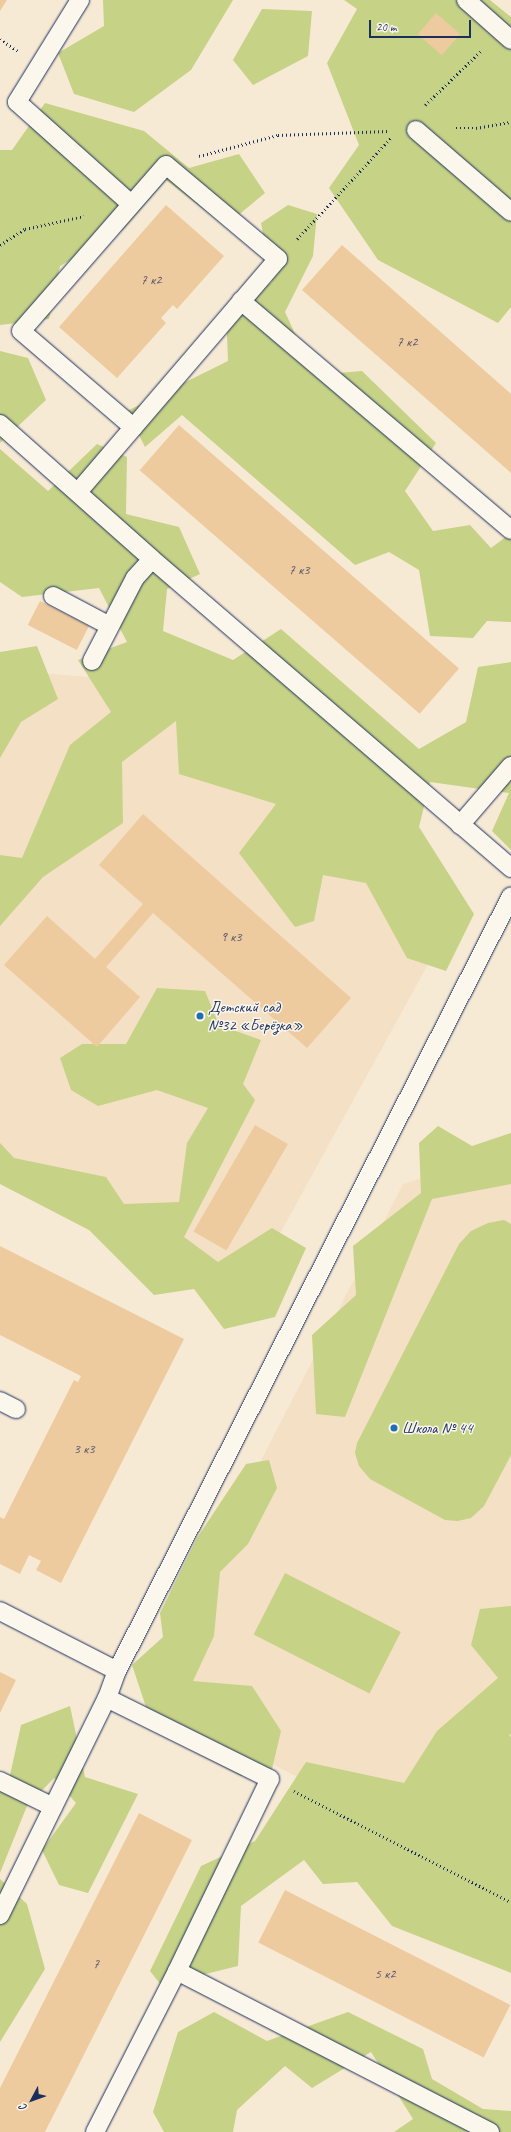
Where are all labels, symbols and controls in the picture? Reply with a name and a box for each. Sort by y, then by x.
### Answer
scale bar [371,12,473,38]
text: 20 m [376,19,396,35]
house number: 7 к2 [140,272,162,288]
house number: 7 к2 [396,334,418,350]
house number: 7 к3 [288,562,310,578]
house number: 9 к3 [220,929,242,945]
place label: Детский сад №32 «Берёзка» [208,997,303,1035]
marker: Детский сад №32 «Берёзка» [195,1011,205,1021]
place label: Школа № 44 [402,1418,473,1438]
marker: Школа № 44 [389,1423,399,1433]
house number: 3 к3 [73,1441,95,1457]
house number: 7 [93,1956,99,1972]
house number: 5 к2 [374,1966,396,1982]
north arrow [12,2080,52,2120]
text: С [16,2101,30,2115]

